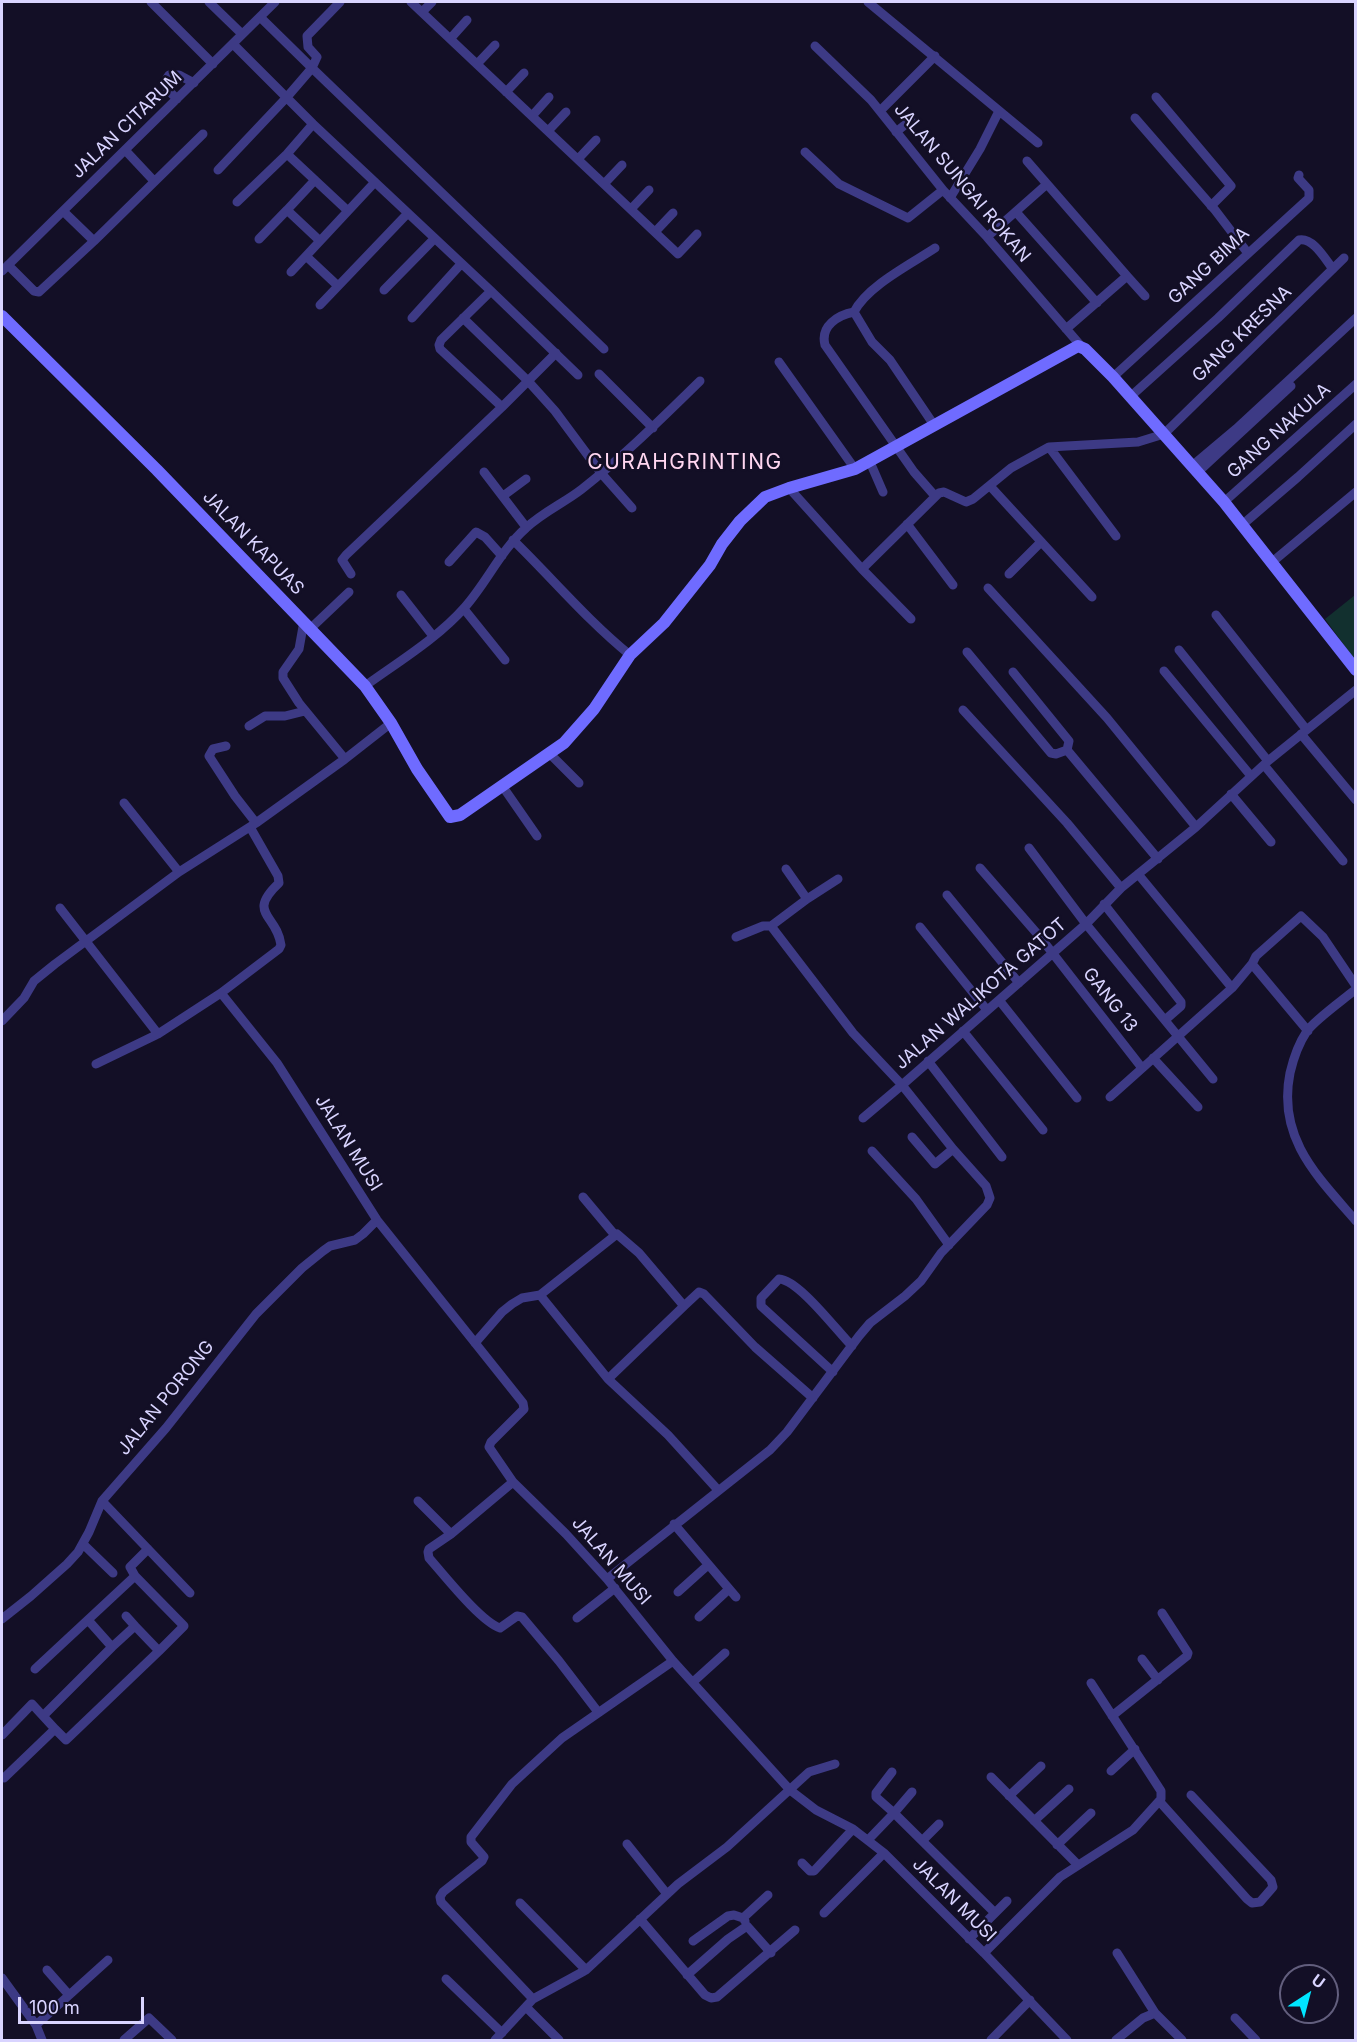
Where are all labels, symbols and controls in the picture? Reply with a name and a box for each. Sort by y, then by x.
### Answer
street label: JALAN CITARUM [67,67,187,183]
street label: JALAN SUNGAI ROKAN [889,99,1035,267]
street label: GANG BIMA [1164,223,1254,309]
street label: GANG KRESNA [1188,281,1296,387]
street label: GANG NAKULA [1223,379,1335,483]
district label: CURAHGRINTING [587,450,783,476]
street label: JALAN KAPUAS [198,486,308,600]
street label: JALAN WALIKOTA GATOT [891,914,1071,1074]
street label: GANG 13 [1078,963,1142,1037]
street label: JALAN MUSI [310,1091,386,1195]
street label: JALAN PORONG [113,1336,219,1460]
street label: JALAN MUSI [567,1513,655,1609]
street label: JALAN MUSI [908,1854,1000,1946]
north arrow [1279,1964,1339,2024]
text: U [1308,1970,1329,1993]
scale bar [21,1985,147,2023]
text: 100 m [29,1997,80,2018]

